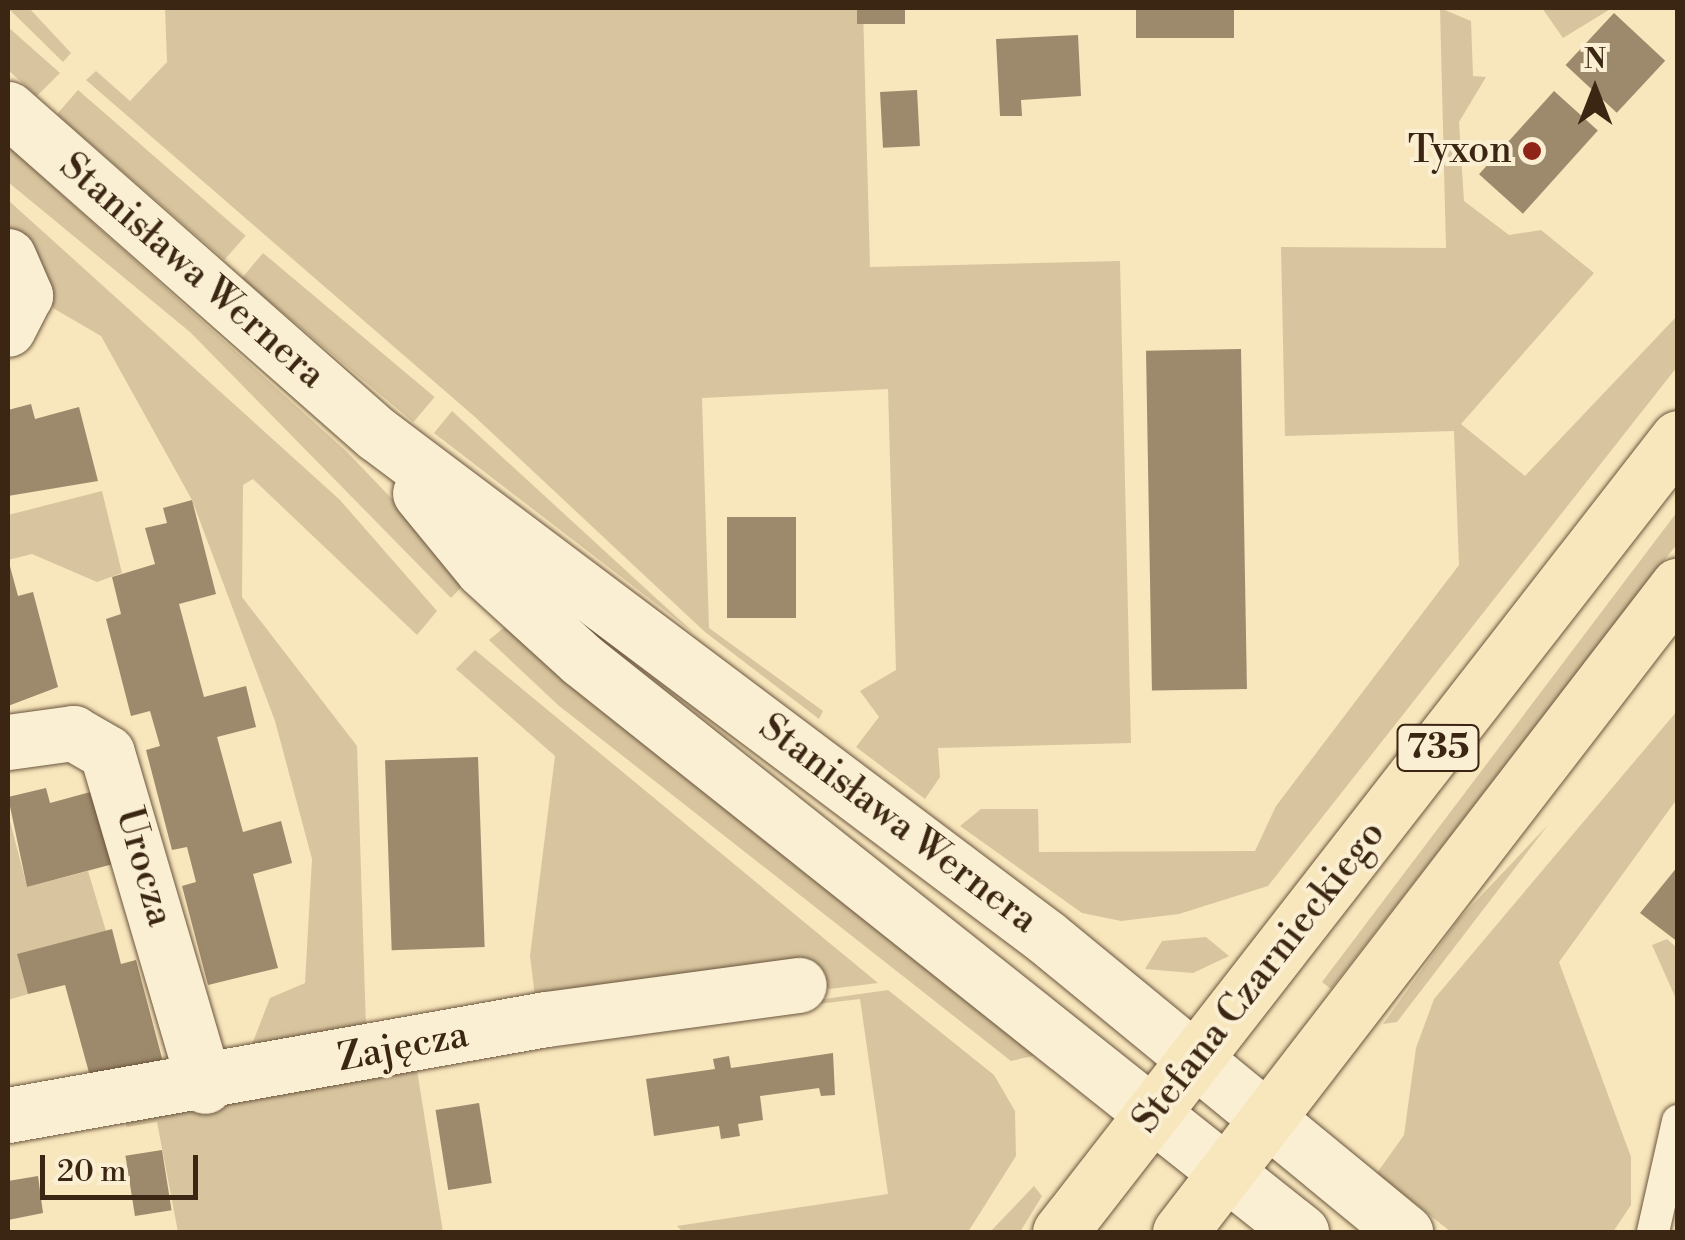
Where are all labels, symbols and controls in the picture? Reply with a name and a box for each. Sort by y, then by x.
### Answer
north arrow [1545,40,1645,140]
text: N [1584,42,1606,77]
place label: Tyxon [1408,128,1512,174]
marker: Tyxon [1521,140,1543,162]
street label: Stanisława Wernera [50,143,334,399]
street label: Stanisława Wernera [750,705,1046,943]
road number: 735 [1396,718,1480,778]
street label: Urocza [105,802,183,932]
street label: Stefana Czarnieckiego [1123,812,1395,1142]
street label: Zajęcza [334,1012,472,1082]
scale bar [45,1135,202,1197]
text: 20 m [57,1153,126,1191]

